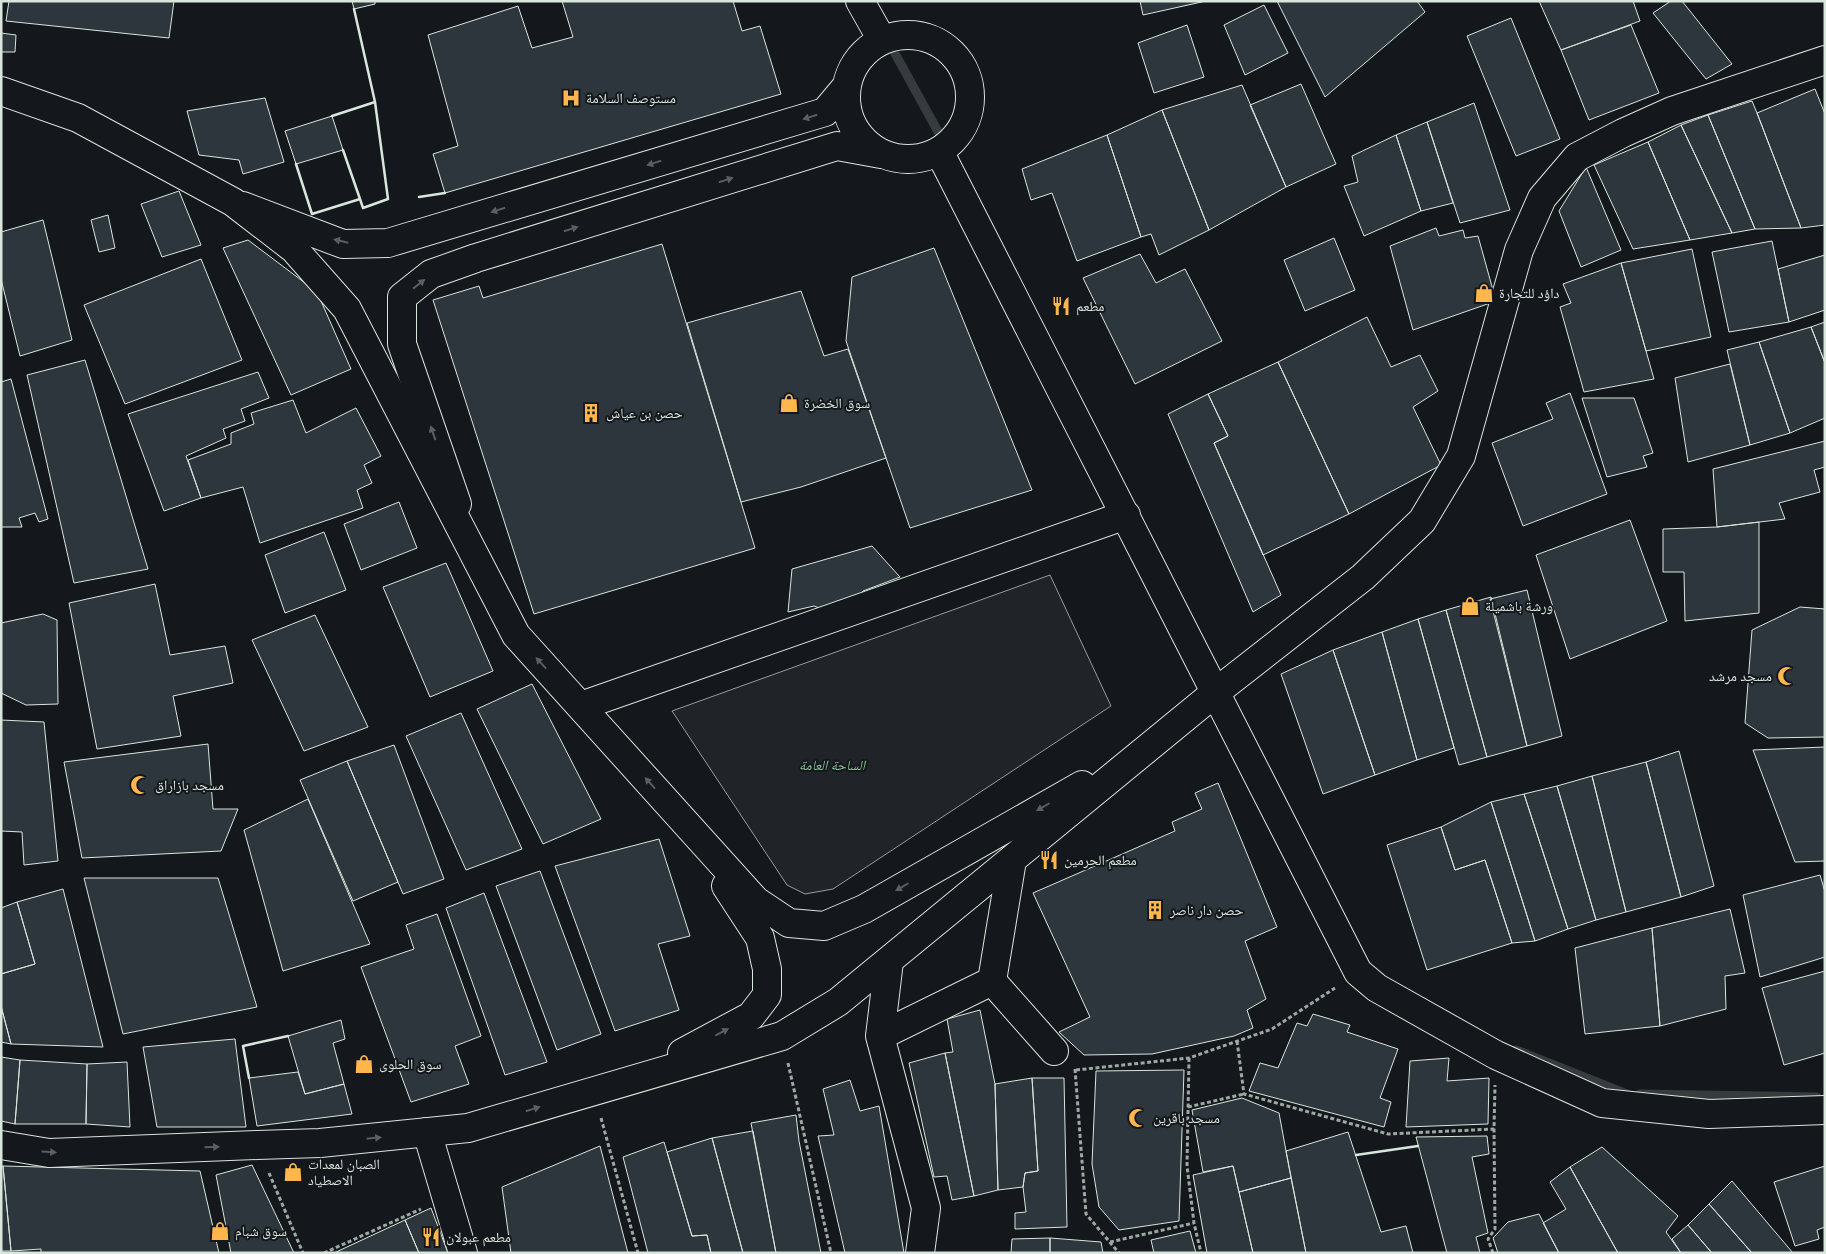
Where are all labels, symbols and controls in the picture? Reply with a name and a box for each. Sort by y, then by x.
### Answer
hospital icon: مستوصف السلامة [560,87,582,109]
place label: مستوصف السلامة [586,88,676,107]
one-way arrow [802,113,817,121]
one-way arrow [647,160,662,168]
one-way arrow [718,176,733,184]
one-way arrow [491,206,506,214]
one-way arrow [563,224,578,232]
one-way arrow [333,237,349,245]
one-way arrow [412,278,425,289]
shop icon: داؤد للتجارة [1473,282,1495,304]
place label: داؤد للتجارة [1499,283,1560,302]
restaurant icon: مطعم [1050,295,1072,317]
place label: مطعم [1076,296,1104,316]
shop icon: سوق الخضرة [778,392,800,414]
place label: سوق الخضرة [804,393,870,412]
building icon: حصن بن عياش [580,402,602,424]
place label: حصن بن عياش [606,403,683,422]
one-way arrow [429,425,437,440]
shop icon: ورشة باشميلة [1459,595,1481,617]
place label: ورشة باشميلة [1485,596,1553,615]
one-way arrow [535,657,547,669]
mosque icon: مسجد مرشد [1776,665,1798,687]
place label: مسجد مرشد [1709,666,1772,685]
park label: الساحة العامة [799,755,867,774]
mosque icon: مسجد بازاراق [129,774,151,796]
place label: مسجد بازاراق [155,775,224,794]
one-way arrow [644,778,656,790]
one-way arrow [1037,803,1050,812]
restaurant icon: مطعم الحرمين [1038,849,1060,871]
place label: مطعم الحرمين [1064,850,1137,870]
one-way arrow [895,883,908,892]
building icon: حصن دار ناصر [1144,899,1166,921]
place label: حصن دار ناصر [1169,900,1243,919]
one-way arrow [715,1028,729,1036]
shop icon: سوق الحلوى [353,1053,375,1075]
place label: سوق الحلوى [379,1054,441,1073]
one-way arrow [526,1104,541,1112]
mosque icon: مسجد باقرين [1127,1107,1149,1129]
place label: مسجد باقرين [1153,1108,1220,1127]
one-way arrow [366,1133,382,1141]
one-way arrow [204,1143,220,1151]
one-way arrow [42,1148,58,1156]
place label: الصبان لمعدات الاصطياد [308,1154,380,1189]
shop icon: الصبان لمعدات الاصطياد [282,1161,304,1183]
shop icon: سوق شبام [209,1220,231,1242]
place label: سوق شبام [235,1221,287,1241]
restaurant icon: مطعم عبولان [420,1226,442,1248]
place label: مطعم عبولان [446,1227,511,1247]

